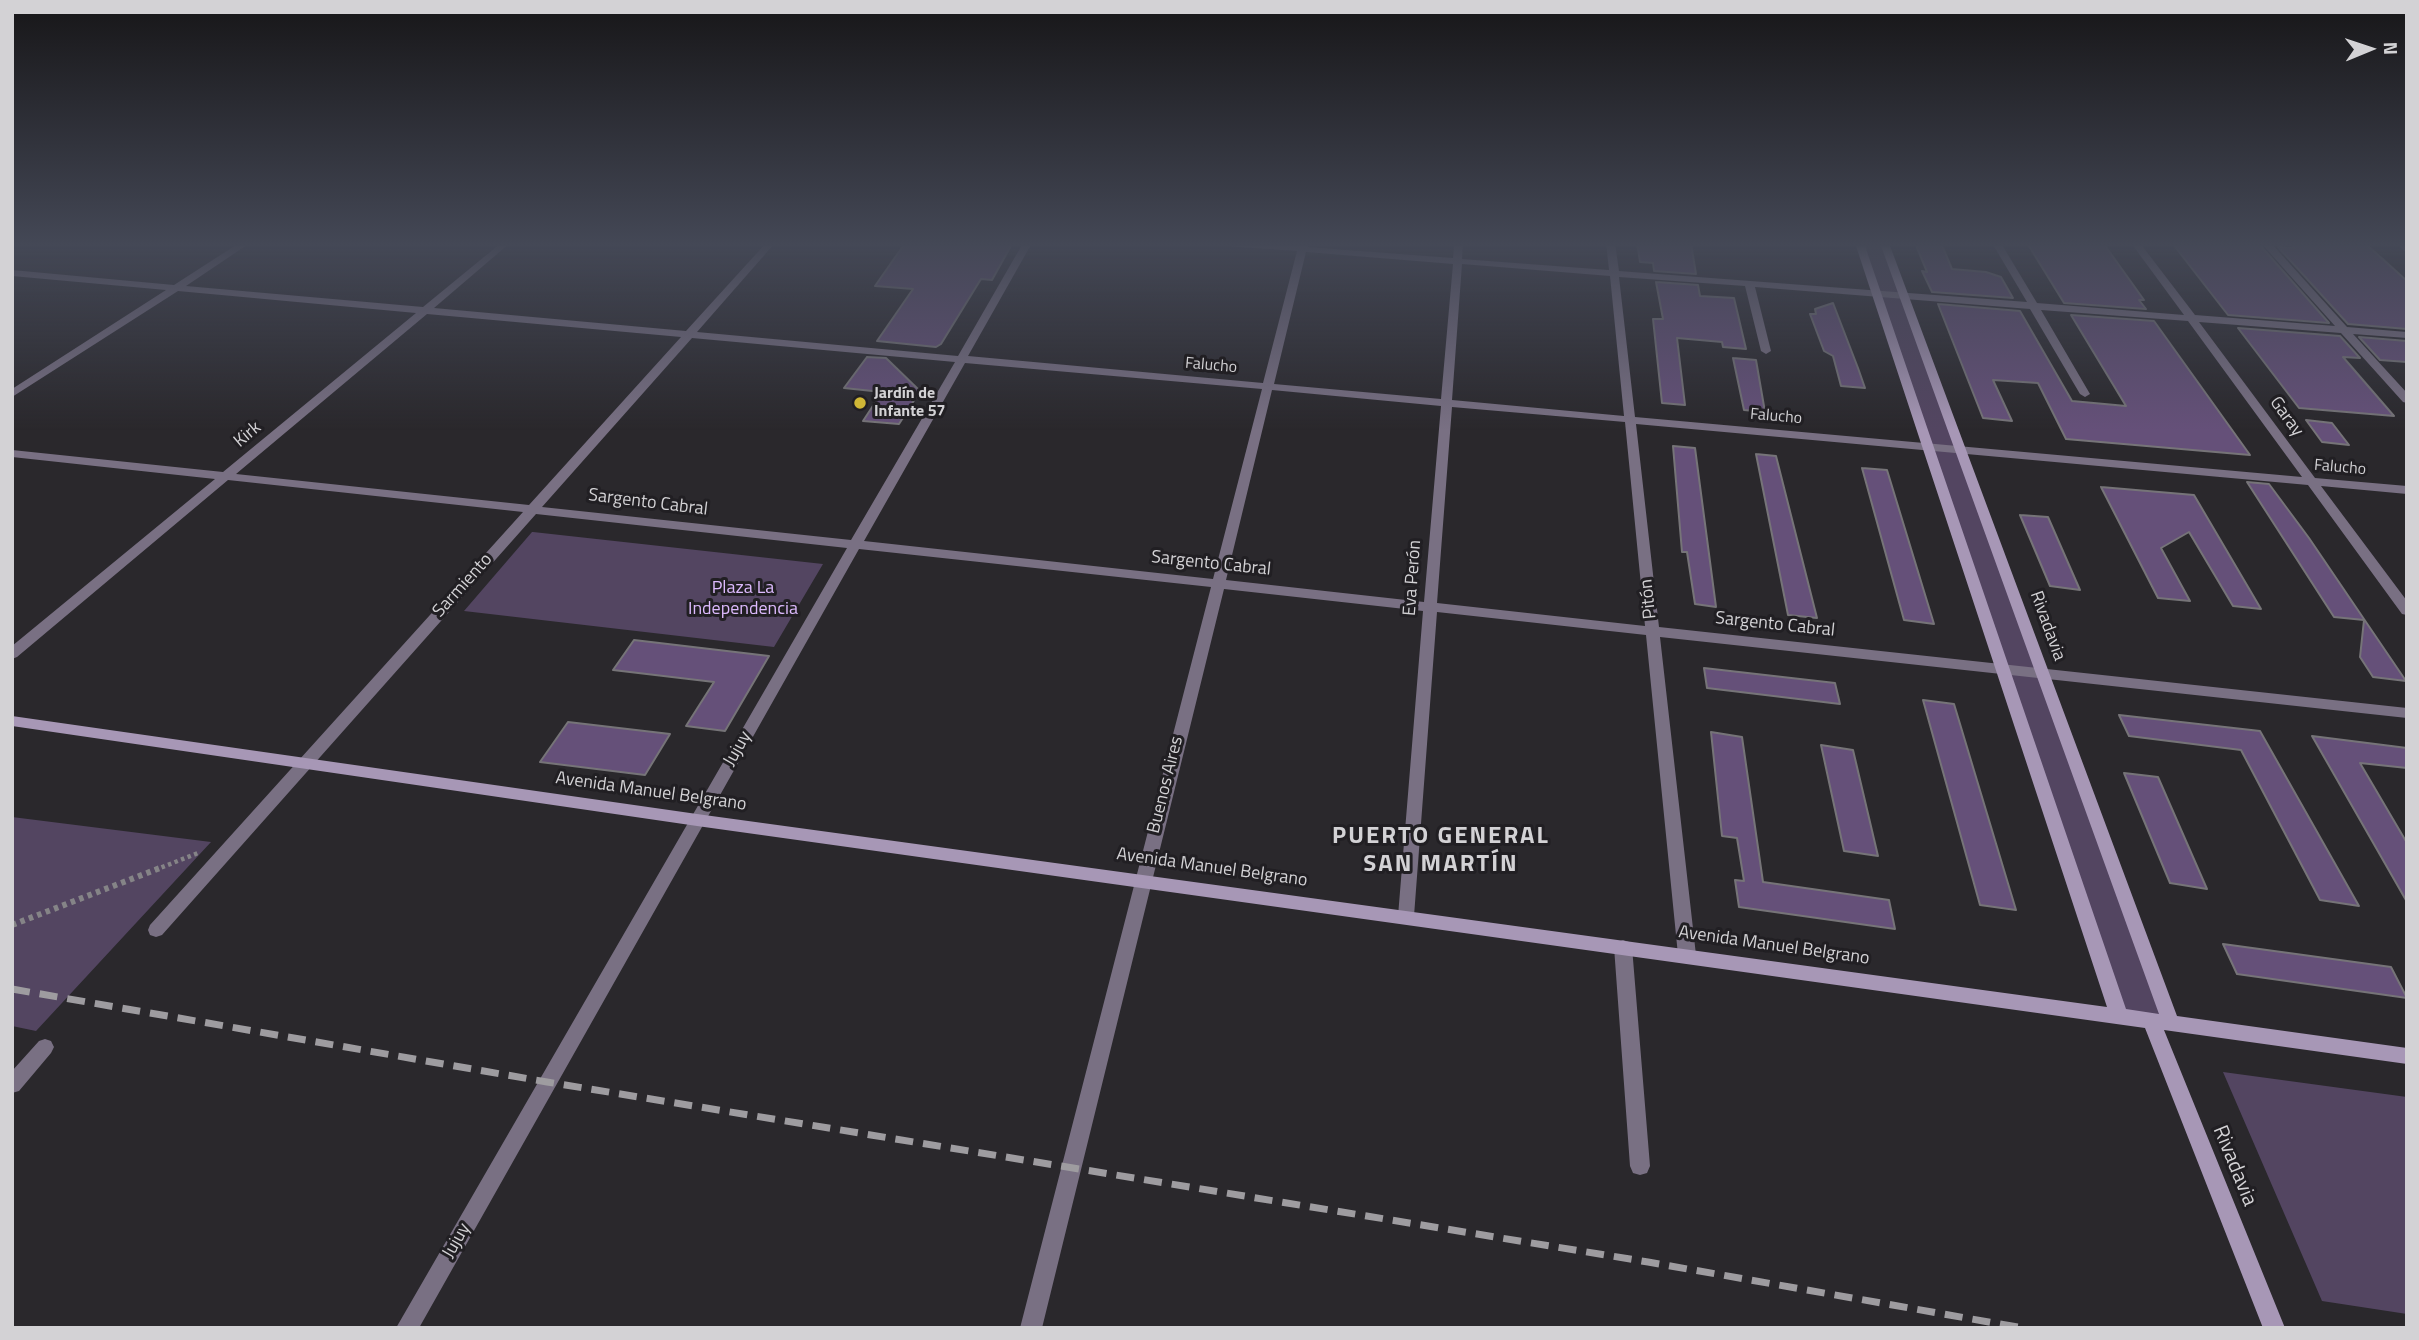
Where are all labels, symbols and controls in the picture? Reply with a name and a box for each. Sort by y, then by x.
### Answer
north arrow [2335,14,2405,84]
text: N [2377,41,2406,55]
street label: Falucho [1184,354,1238,378]
place label: Jardín de Infante 57 [874,384,946,422]
street label: Garay [2264,393,2308,441]
marker: Jardín de Infante 57 [852,395,868,411]
street label: Falucho [1749,405,1803,429]
street label: Kirk [230,417,266,453]
street label: Falucho [2313,456,2367,480]
street label: Sargento Cabral [587,485,709,521]
street label: Eva Perón [1400,539,1426,617]
street label: Sargento Cabral [1150,547,1272,581]
street label: Sarmiento [429,550,497,622]
park label: Plaza La Independencia [688,578,798,620]
street label: Pitón [1636,578,1662,620]
street label: Rivadavia [2024,588,2070,664]
street label: Sargento Cabral [1714,608,1836,642]
street label: Jujuy [719,728,757,770]
street label: Buenos Aires [1143,734,1189,836]
street label: Avenida Manuel Belgrano [554,768,748,816]
district label: PUERTO GENERAL SAN MARTÍN [1334,823,1548,879]
street label: Avenida Manuel Belgrano [1115,844,1309,892]
street label: Avenida Manuel Belgrano [1677,922,1871,970]
street label: Rivadavia [2206,1122,2262,1210]
street label: Jujuy [438,1220,476,1262]

